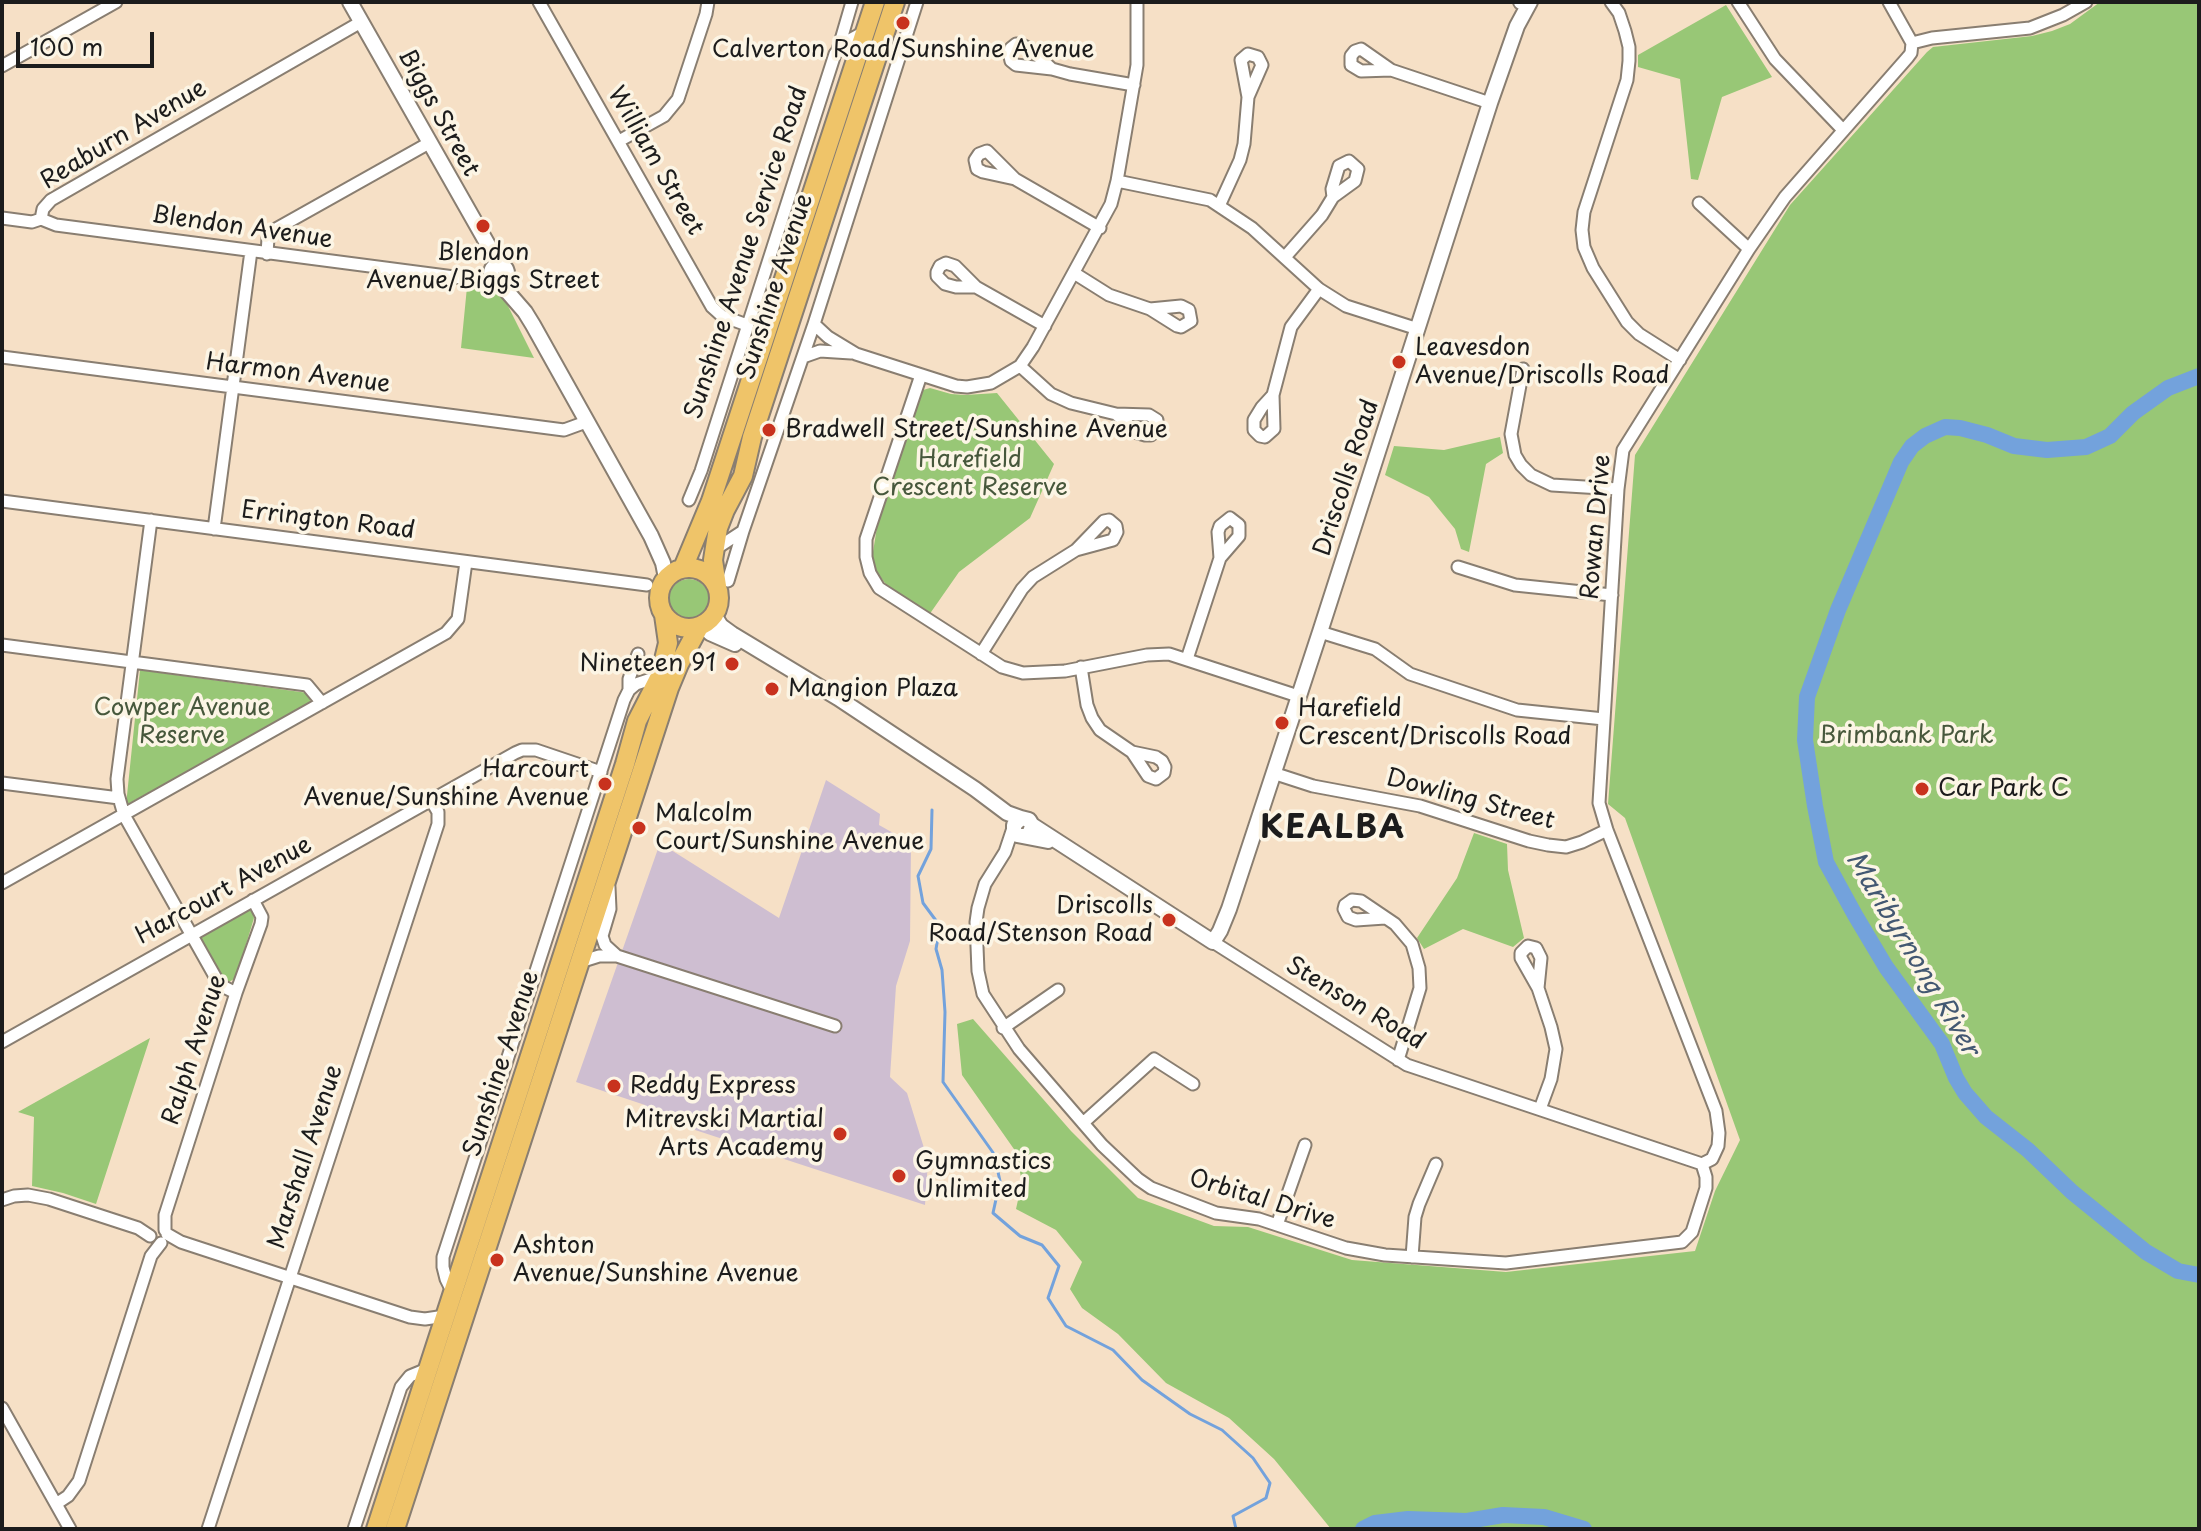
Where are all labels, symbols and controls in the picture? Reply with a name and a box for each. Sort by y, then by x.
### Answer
marker: Calverton Road/Sunshine Avenue [894,14,912,32]
scale bar [20,16,158,66]
text: 100 m [30,28,103,64]
place label: Calverton Road/Sunshine Avenue [712,36,1094,64]
street label: Biggs Street [391,44,485,182]
street label: Reaburn Avenue [36,74,212,196]
street label: William Street [601,81,709,241]
street label: Sunshine Avenue Service Road [680,83,814,423]
street label: Sunshine Avenue [732,190,820,384]
street label: Blendon Avenue [150,201,334,255]
marker: Blendon Avenue/Biggs Street [474,217,492,235]
place label: Blendon Avenue/Biggs Street [366,239,600,295]
place label: Leavesdon Avenue/Driscolls Road [1415,334,1670,390]
street label: Harmon Avenue [204,348,392,400]
marker: Leavesdon Avenue/Driscolls Road [1390,353,1408,371]
street label: Driscolls Road [1308,396,1386,560]
place label: Bradwell Street/Sunshine Avenue [785,416,1168,444]
marker: Bradwell Street/Sunshine Avenue [760,421,778,439]
park label: Harefield Crescent Reserve [872,446,1068,502]
street label: Rowan Drive [1576,453,1618,601]
street label: Errington Road [240,496,416,546]
place label: Nineteen 91 [580,650,716,678]
marker: Nineteen 91 [723,655,741,673]
place label: Mangion Plaza [788,675,958,703]
marker: Mangion Plaza [763,680,781,698]
park label: Cowper Avenue Reserve [93,694,271,750]
place label: Harefield Crescent/Driscolls Road [1298,695,1572,751]
marker: Harefield Crescent/Driscolls Road [1273,714,1291,732]
park label: Brimbank Park [1818,722,1994,750]
place label: Harcourt Avenue/Sunshine Avenue [303,756,589,812]
street label: Dowling Street [1382,764,1558,836]
marker: Harcourt Avenue/Sunshine Avenue [596,775,614,793]
place label: Car Park C [1938,775,2069,803]
marker: Car Park C [1913,780,1931,798]
place label: Malcolm Court/Sunshine Avenue [655,800,924,856]
district label: KEALBA [1260,810,1406,848]
marker: Malcolm Court/Sunshine Avenue [630,819,648,837]
street label: Harcourt Avenue [131,831,317,951]
water label: Maribyrnong River [1839,846,1985,1062]
place label: Driscolls Road/Stenson Road [928,892,1153,948]
marker: Driscolls Road/Stenson Road [1160,911,1178,929]
street label: Stenson Road [1280,951,1430,1057]
street label: Sunshine Avenue [458,967,546,1161]
street label: Ralph Avenue [157,971,233,1129]
street label: Marshall Avenue [263,1061,349,1253]
place label: Reddy Express [630,1072,796,1100]
marker: Reddy Express [605,1077,623,1095]
place label: Mitrevski Martial Arts Academy [625,1106,824,1162]
marker: Mitrevski Martial Arts Academy [831,1125,849,1143]
place label: Gymnastics Unlimited [915,1148,1051,1204]
street label: Orbital Drive [1185,1164,1339,1236]
marker: Gymnastics Unlimited [890,1167,908,1185]
place label: Ashton Avenue/Sunshine Avenue [513,1232,799,1288]
marker: Ashton Avenue/Sunshine Avenue [488,1251,506,1269]

